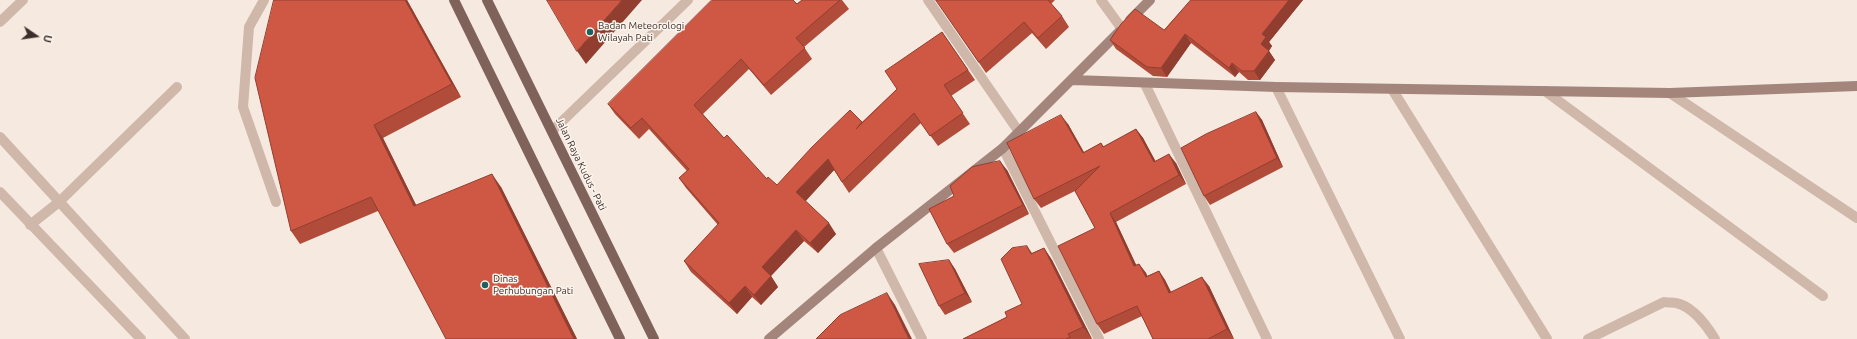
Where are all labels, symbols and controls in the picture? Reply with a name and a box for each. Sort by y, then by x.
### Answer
north arrow [16,16,56,56]
place label: Badan Meteorologi Wilayah Pati [598,20,684,44]
marker: Badan Meteorologi Wilayah Pati [585,27,595,37]
text: U [41,34,54,44]
street label: Jalan Raya Kudus - Pati [553,116,609,212]
place label: Dinas Perhubungan Pati [493,273,573,296]
marker: Dinas Perhubungan Pati [480,280,490,290]

